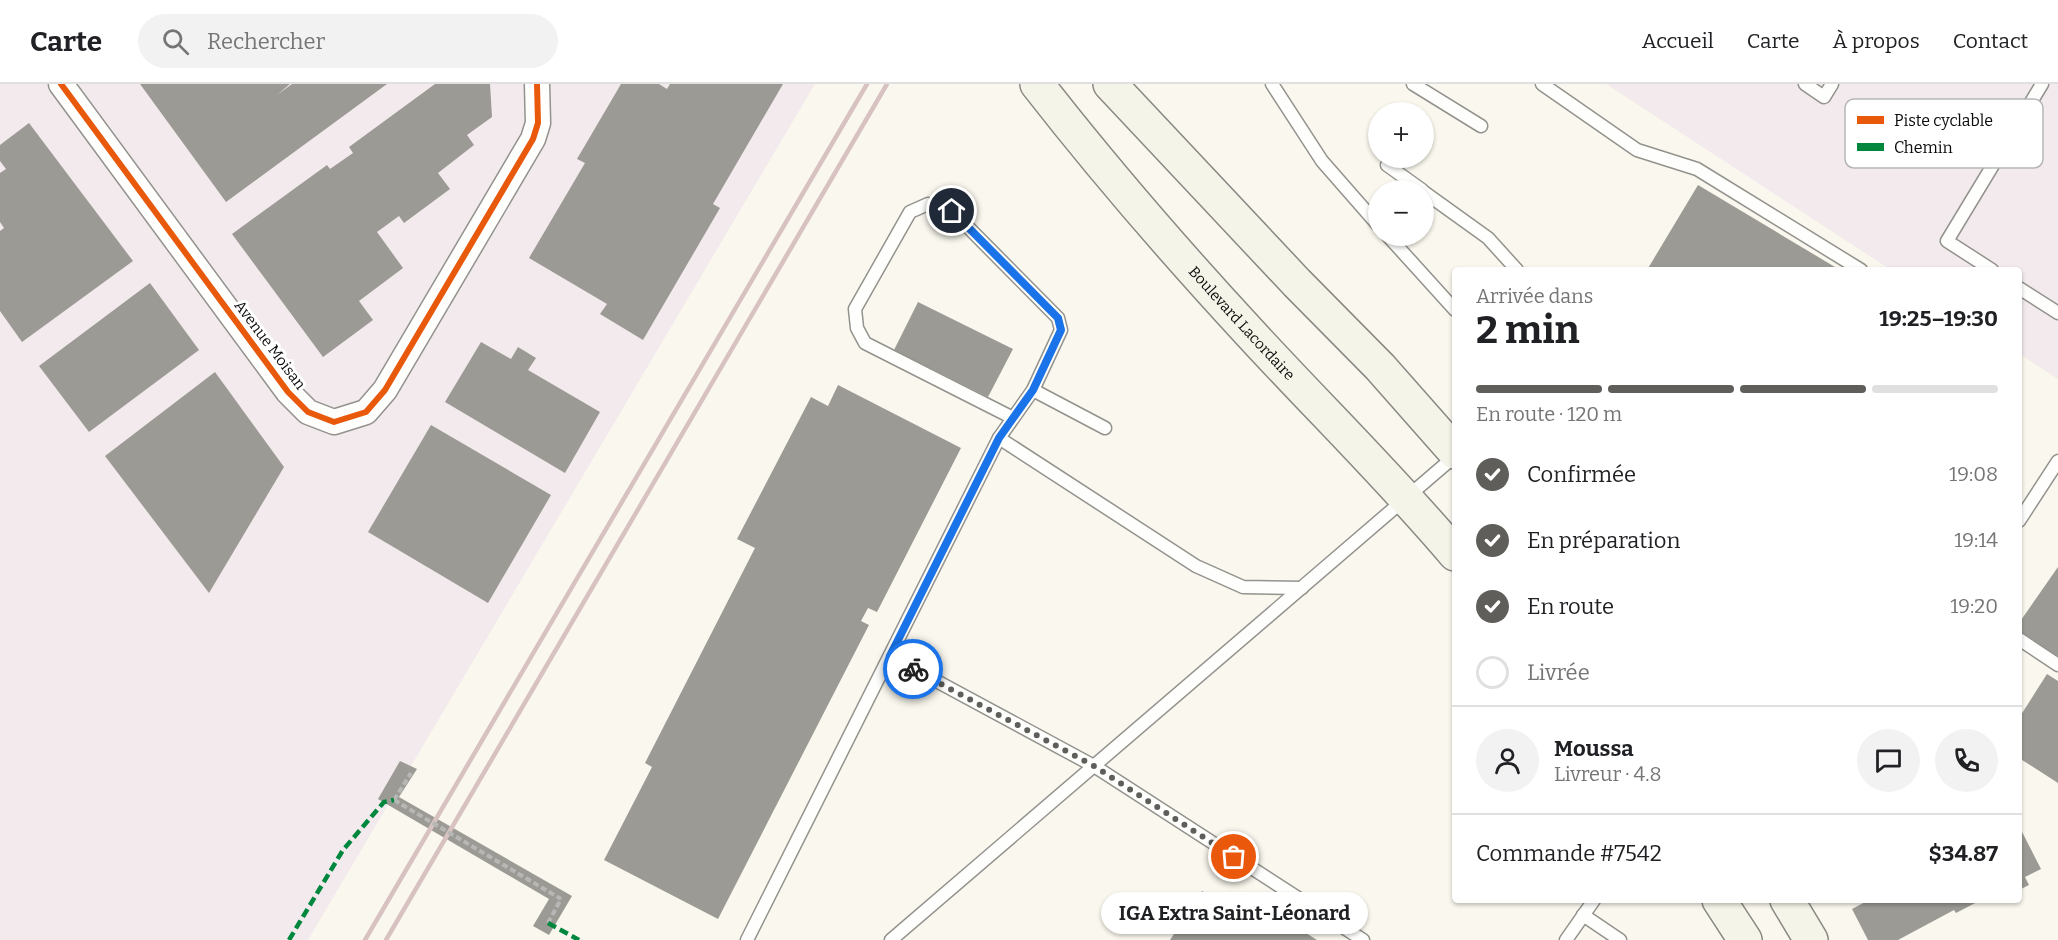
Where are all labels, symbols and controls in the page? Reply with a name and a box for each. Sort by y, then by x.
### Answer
search box [138,14,558,68]
text: Carte [30,25,102,58]
icon: search [159,25,192,58]
text: Rechercher [207,28,325,55]
text: Accueil [1642,28,1714,54]
text: Carte [1747,28,1800,54]
text: À propos [1833,28,1920,54]
text: Contact [1953,28,2028,54]
legend [1845,99,2043,168]
map controls [1368,102,1434,246]
button: + [1368,102,1434,168]
text: Piste cyclable [1894,111,1993,130]
text: Chemin [1894,138,1953,157]
button: − [1368,180,1434,246]
pin [926,185,977,236]
icon: home [935,194,968,227]
street label: Boulevard Lacordaire [1185,263,1298,384]
text: Arrivée dans [1476,284,1593,308]
street label: Avenue Moisan [231,297,310,393]
text: 19:25–19:30 [1879,305,1998,332]
text: 2 min [1476,307,1580,353]
text: En route · 120 m [1476,402,1622,426]
icon: check [1476,458,1509,491]
text: Confirmée [1527,461,1636,488]
text: 19:08 [1949,462,1998,486]
icon: check [1476,524,1509,557]
text: En préparation [1527,527,1680,554]
text: 19:14 [1954,528,1998,552]
icon: check [1476,590,1509,623]
text: En route [1527,593,1614,620]
text: 19:20 [1950,594,1998,618]
courier [883,639,943,699]
icon: bike [897,653,930,686]
text: Livrée [1527,659,1590,686]
button: person [1476,729,1539,792]
button: chat [1857,729,1920,792]
button: phone [1935,729,1998,792]
text: Moussa [1554,735,1634,762]
text: Livreur · 4.8 [1554,762,1661,786]
pin [1208,831,1259,882]
icon: bag [1217,840,1250,873]
text: Commande #7542 [1476,840,1662,867]
text: $34.87 [1928,840,1998,867]
callout: IGA Extra Saint-Léonard [1100,893,1368,935]
text: IGA Extra Saint-Léonard [1119,901,1350,925]

